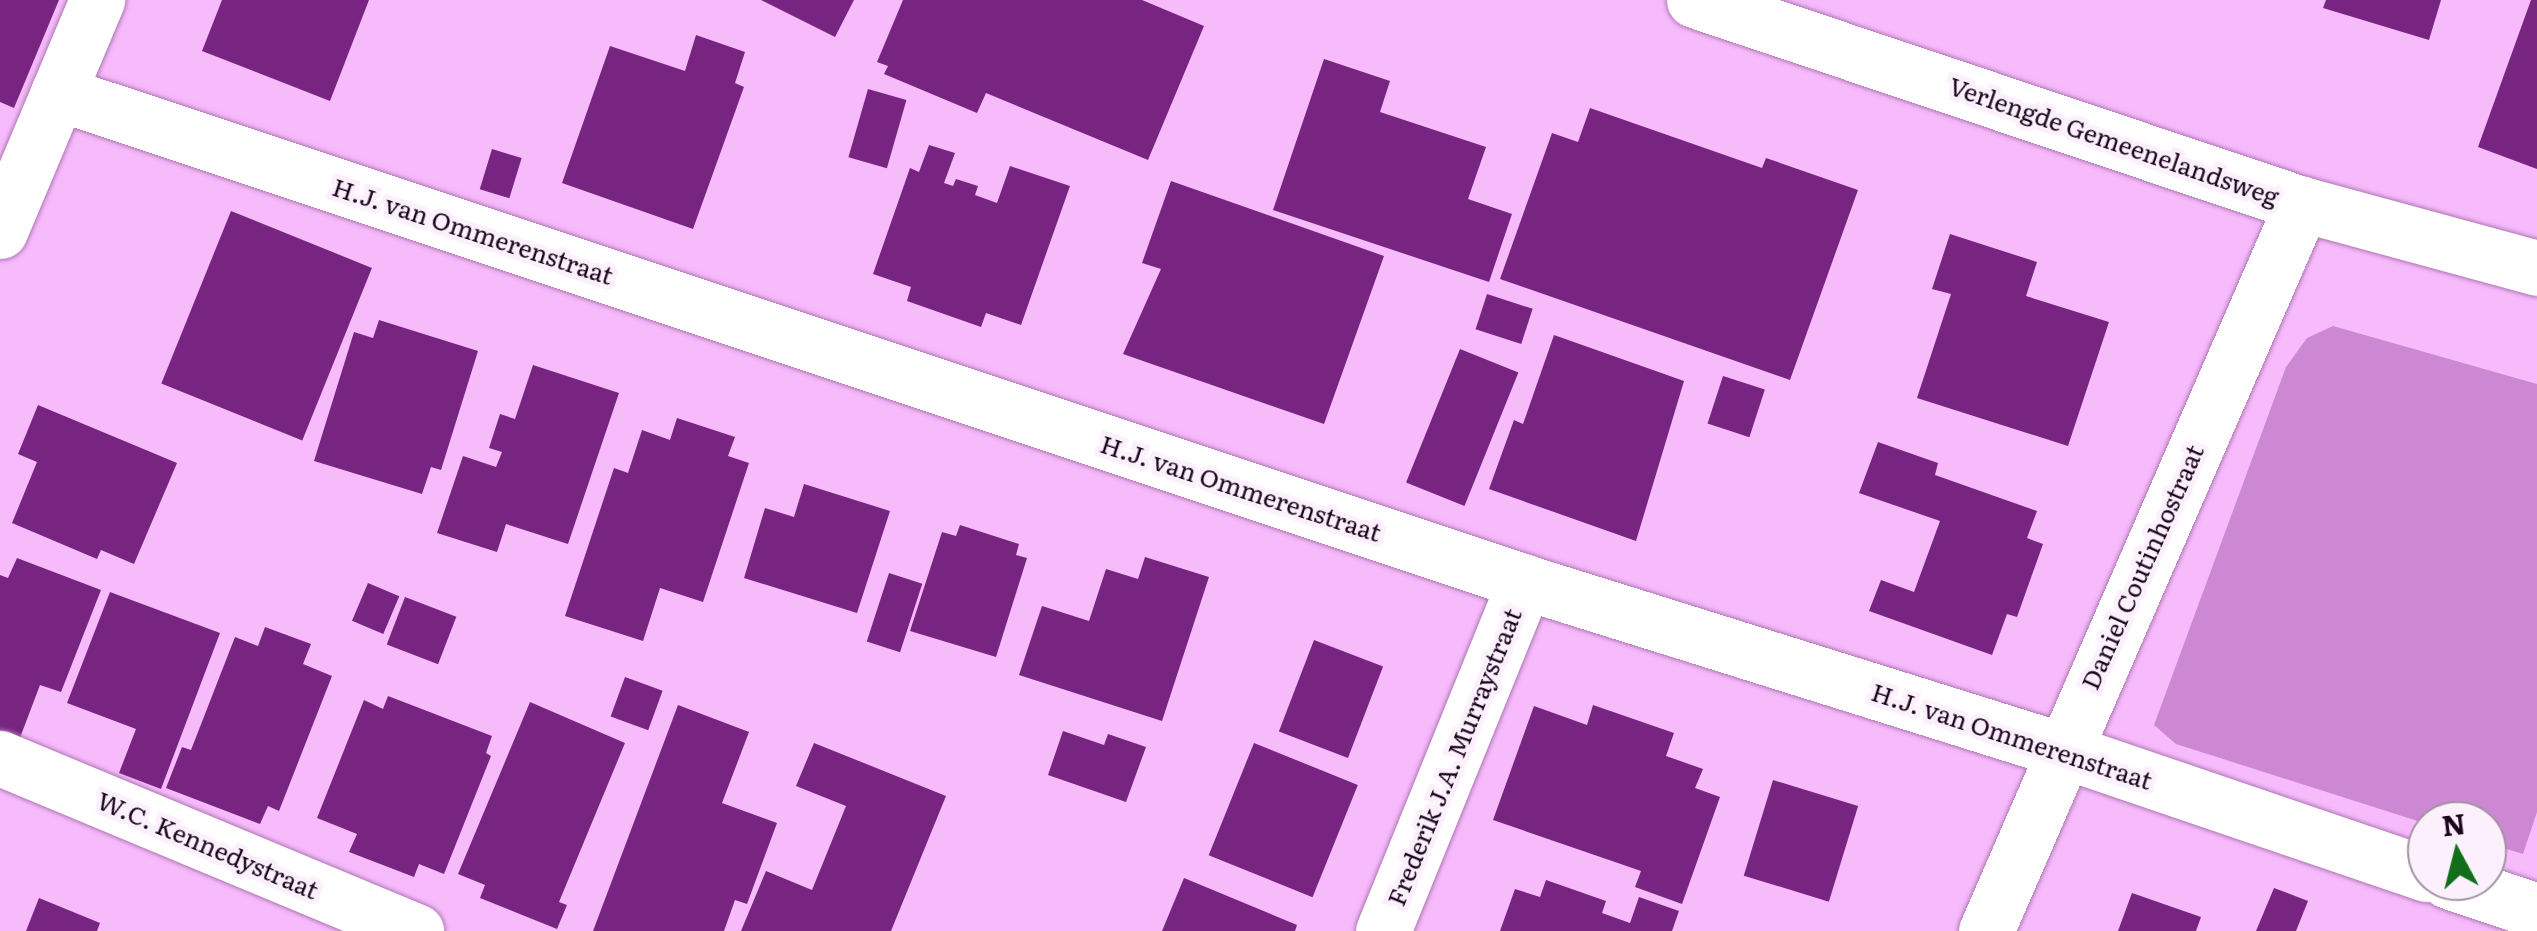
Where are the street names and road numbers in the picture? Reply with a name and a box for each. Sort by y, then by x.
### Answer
street label: Verlengde Gemeenelandsweg [1945,70,2283,212]
street label: H.J. van Ommerenstraat [329,171,617,291]
street label: H.J. van Ommerenstraat [1097,428,1385,548]
street label: Daniel Coutinhostraat [2074,440,2210,694]
street label: Frederik J.A. Murraystraat [1381,604,1527,910]
street label: H.J. van Ommerenstraat [1868,676,2156,796]
street label: W.C. Kennedystraat [93,785,323,905]

